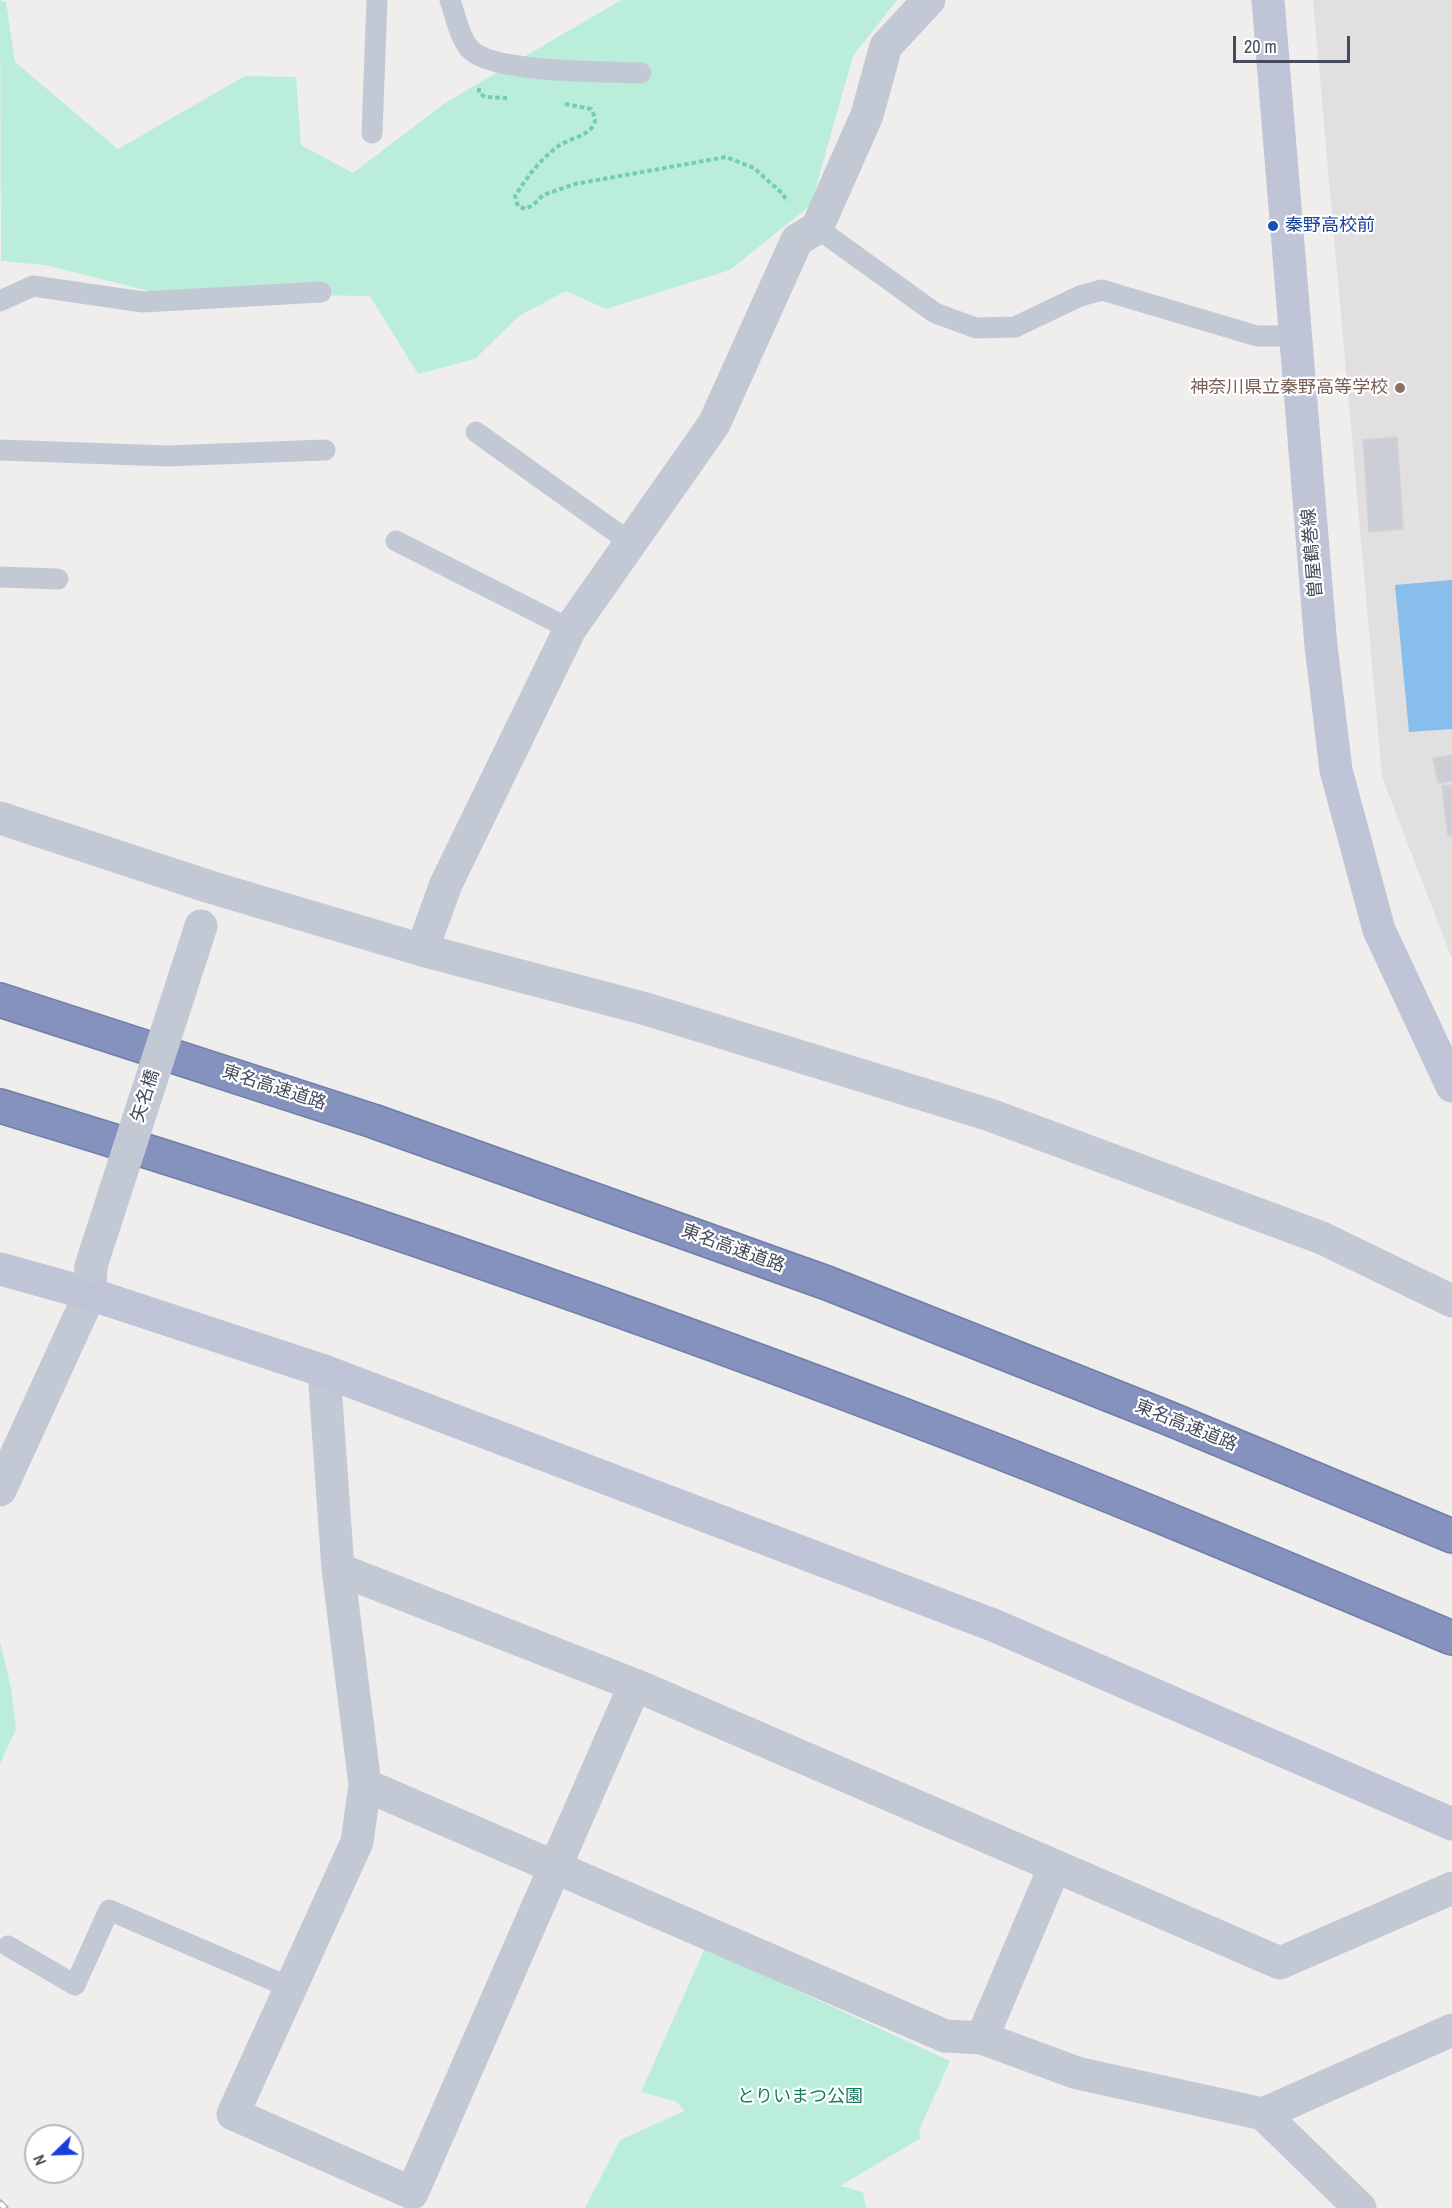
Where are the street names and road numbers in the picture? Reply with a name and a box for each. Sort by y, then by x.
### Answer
street label: 曽屋鶴巻線 [1298,507,1328,599]
street label: 東名高速道路 [219,1061,329,1115]
street label: 矢名橋 [127,1067,165,1125]
street label: 東名高速道路 [679,1220,787,1278]
street label: 東名高速道路 [1132,1396,1240,1456]

